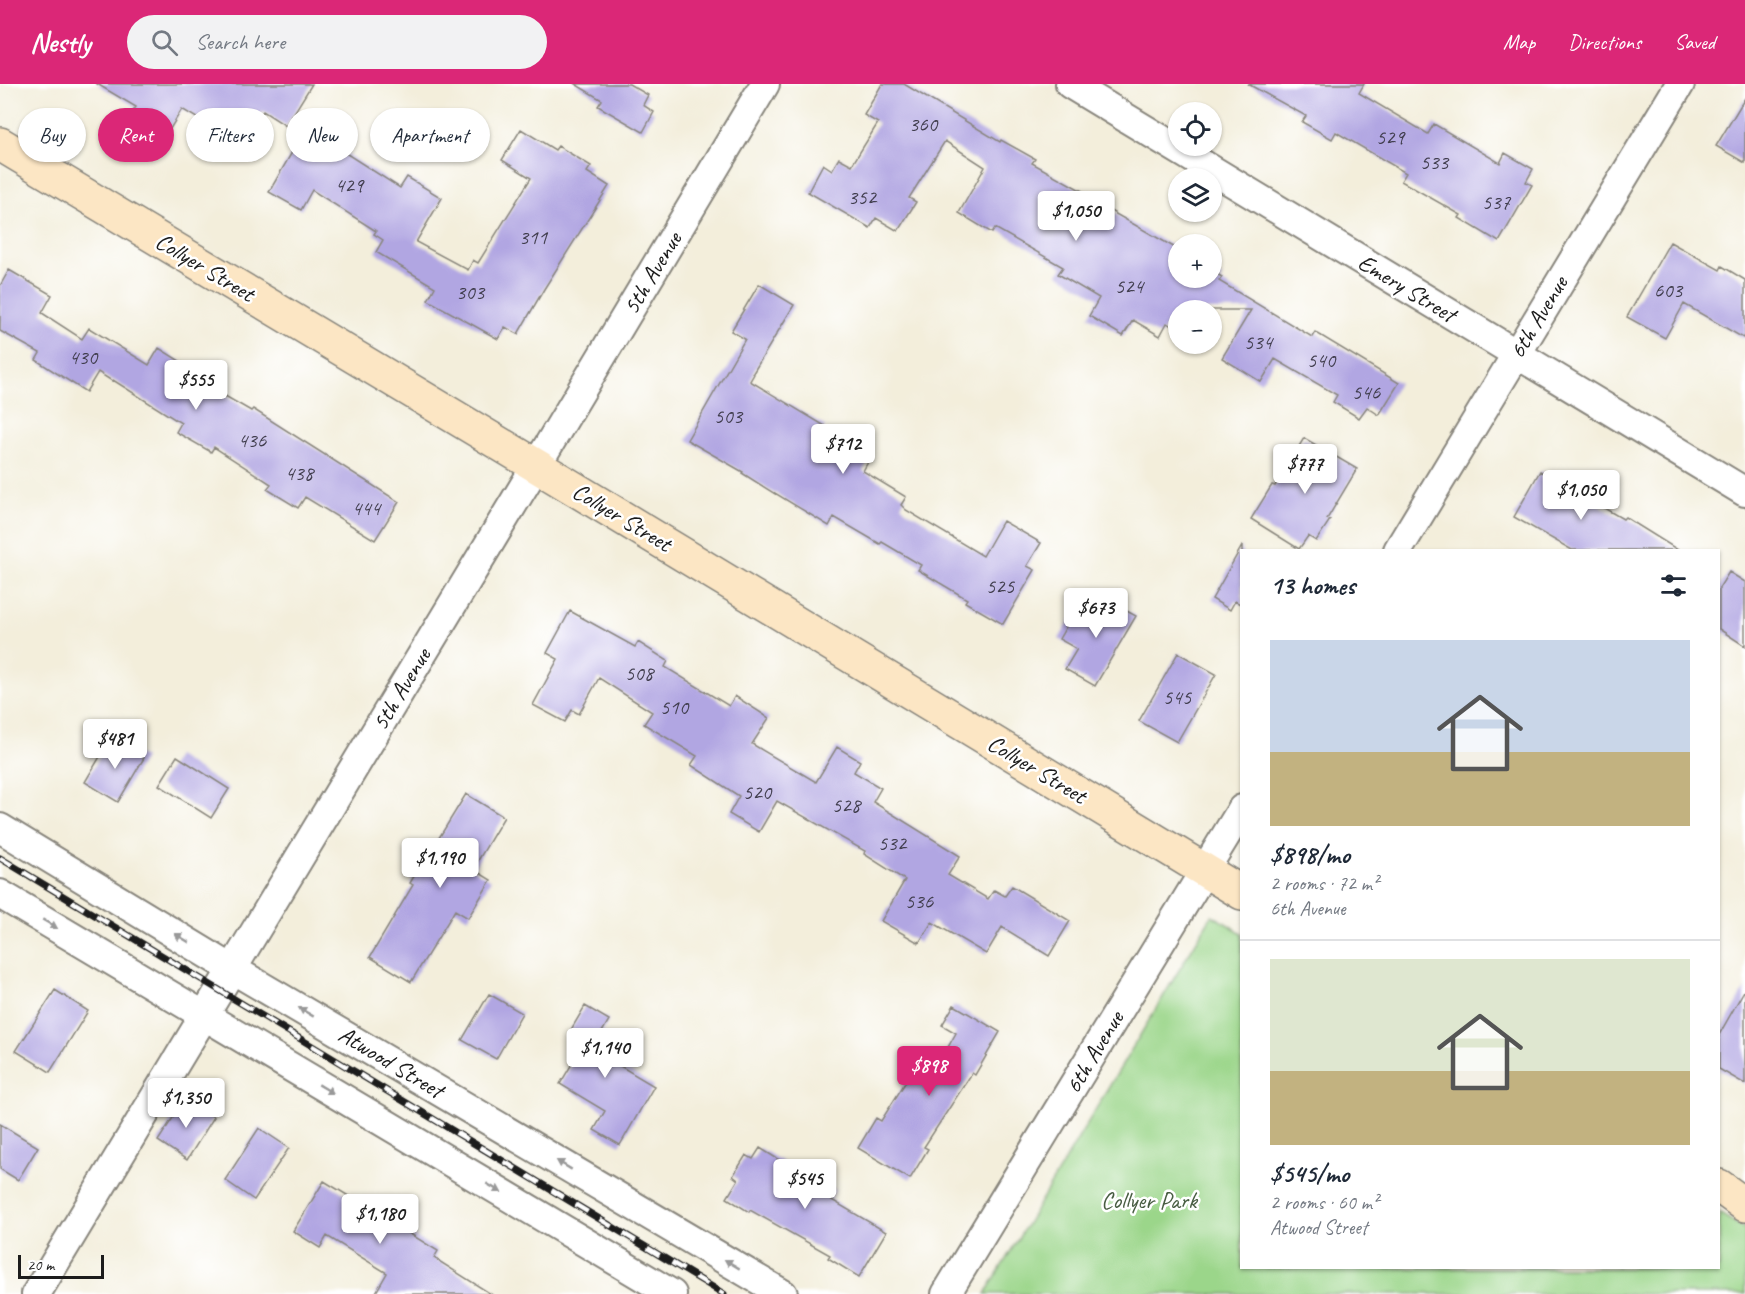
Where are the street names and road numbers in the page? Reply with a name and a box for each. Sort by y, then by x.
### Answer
street label: 5th Avenue [616,225,689,320]
street label: Collyer Street [150,226,262,309]
street label: Emery Street [1353,247,1464,330]
street label: 6th Avenue [1502,269,1575,364]
street label: Collyer Street [567,476,679,559]
street label: 5th Avenue [365,641,438,736]
street label: Collyer Street [982,728,1094,811]
street label: 6th Avenue [1058,1004,1131,1099]
street label: Atwood Street [333,1019,451,1107]

